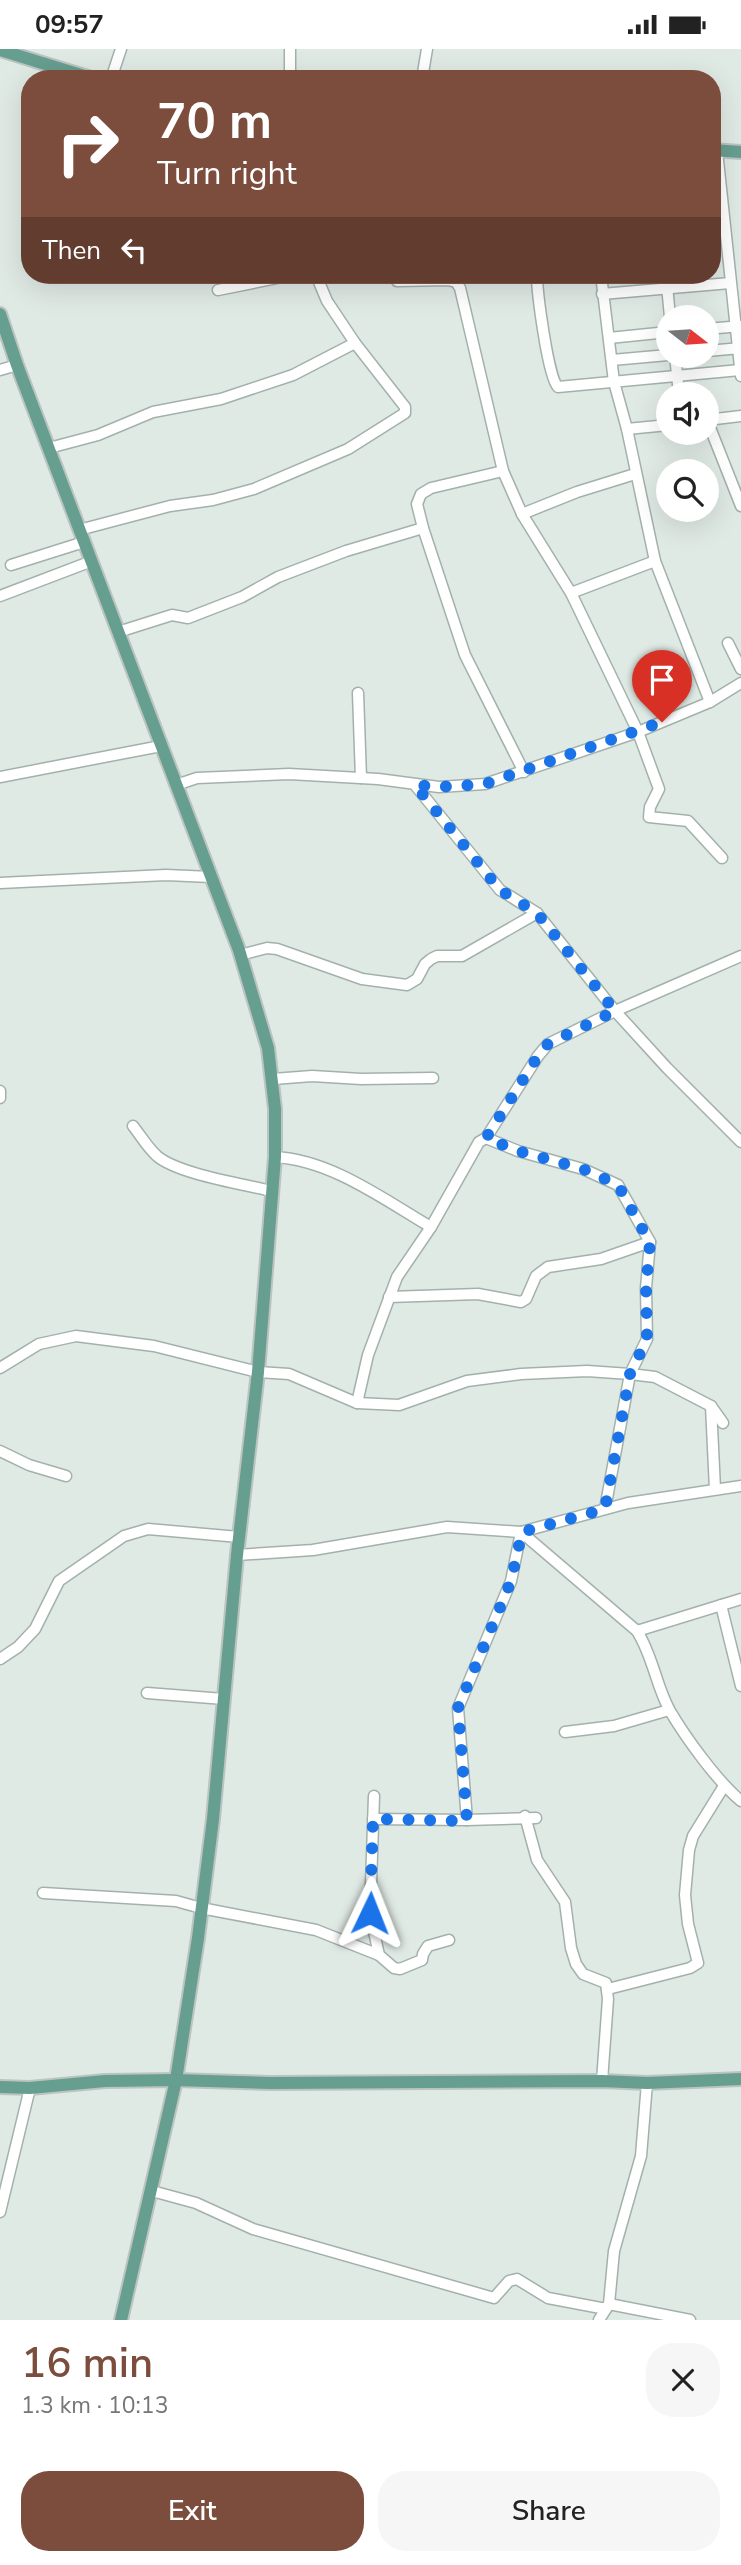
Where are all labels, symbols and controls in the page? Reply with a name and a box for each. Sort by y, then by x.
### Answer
text: 09:57 [35,7,104,42]
text: 70 m [157,88,272,155]
icon: right [42,98,133,189]
text: Turn right [157,152,297,195]
icon: left [115,231,153,269]
text: Then [42,233,101,268]
north arrow [656,305,719,367]
map controls [656,305,719,522]
button: sound [656,382,719,445]
button: search [656,459,719,522]
pin [632,650,692,722]
icon: arrive [643,661,681,699]
position arrow [333,1876,407,1950]
text: 16 min [21,2335,153,2392]
button: close [646,2343,720,2417]
text: 1.3 km · 10:13 [21,2390,168,2421]
button: Exit [21,2471,364,2551]
button: Share [378,2471,720,2551]

